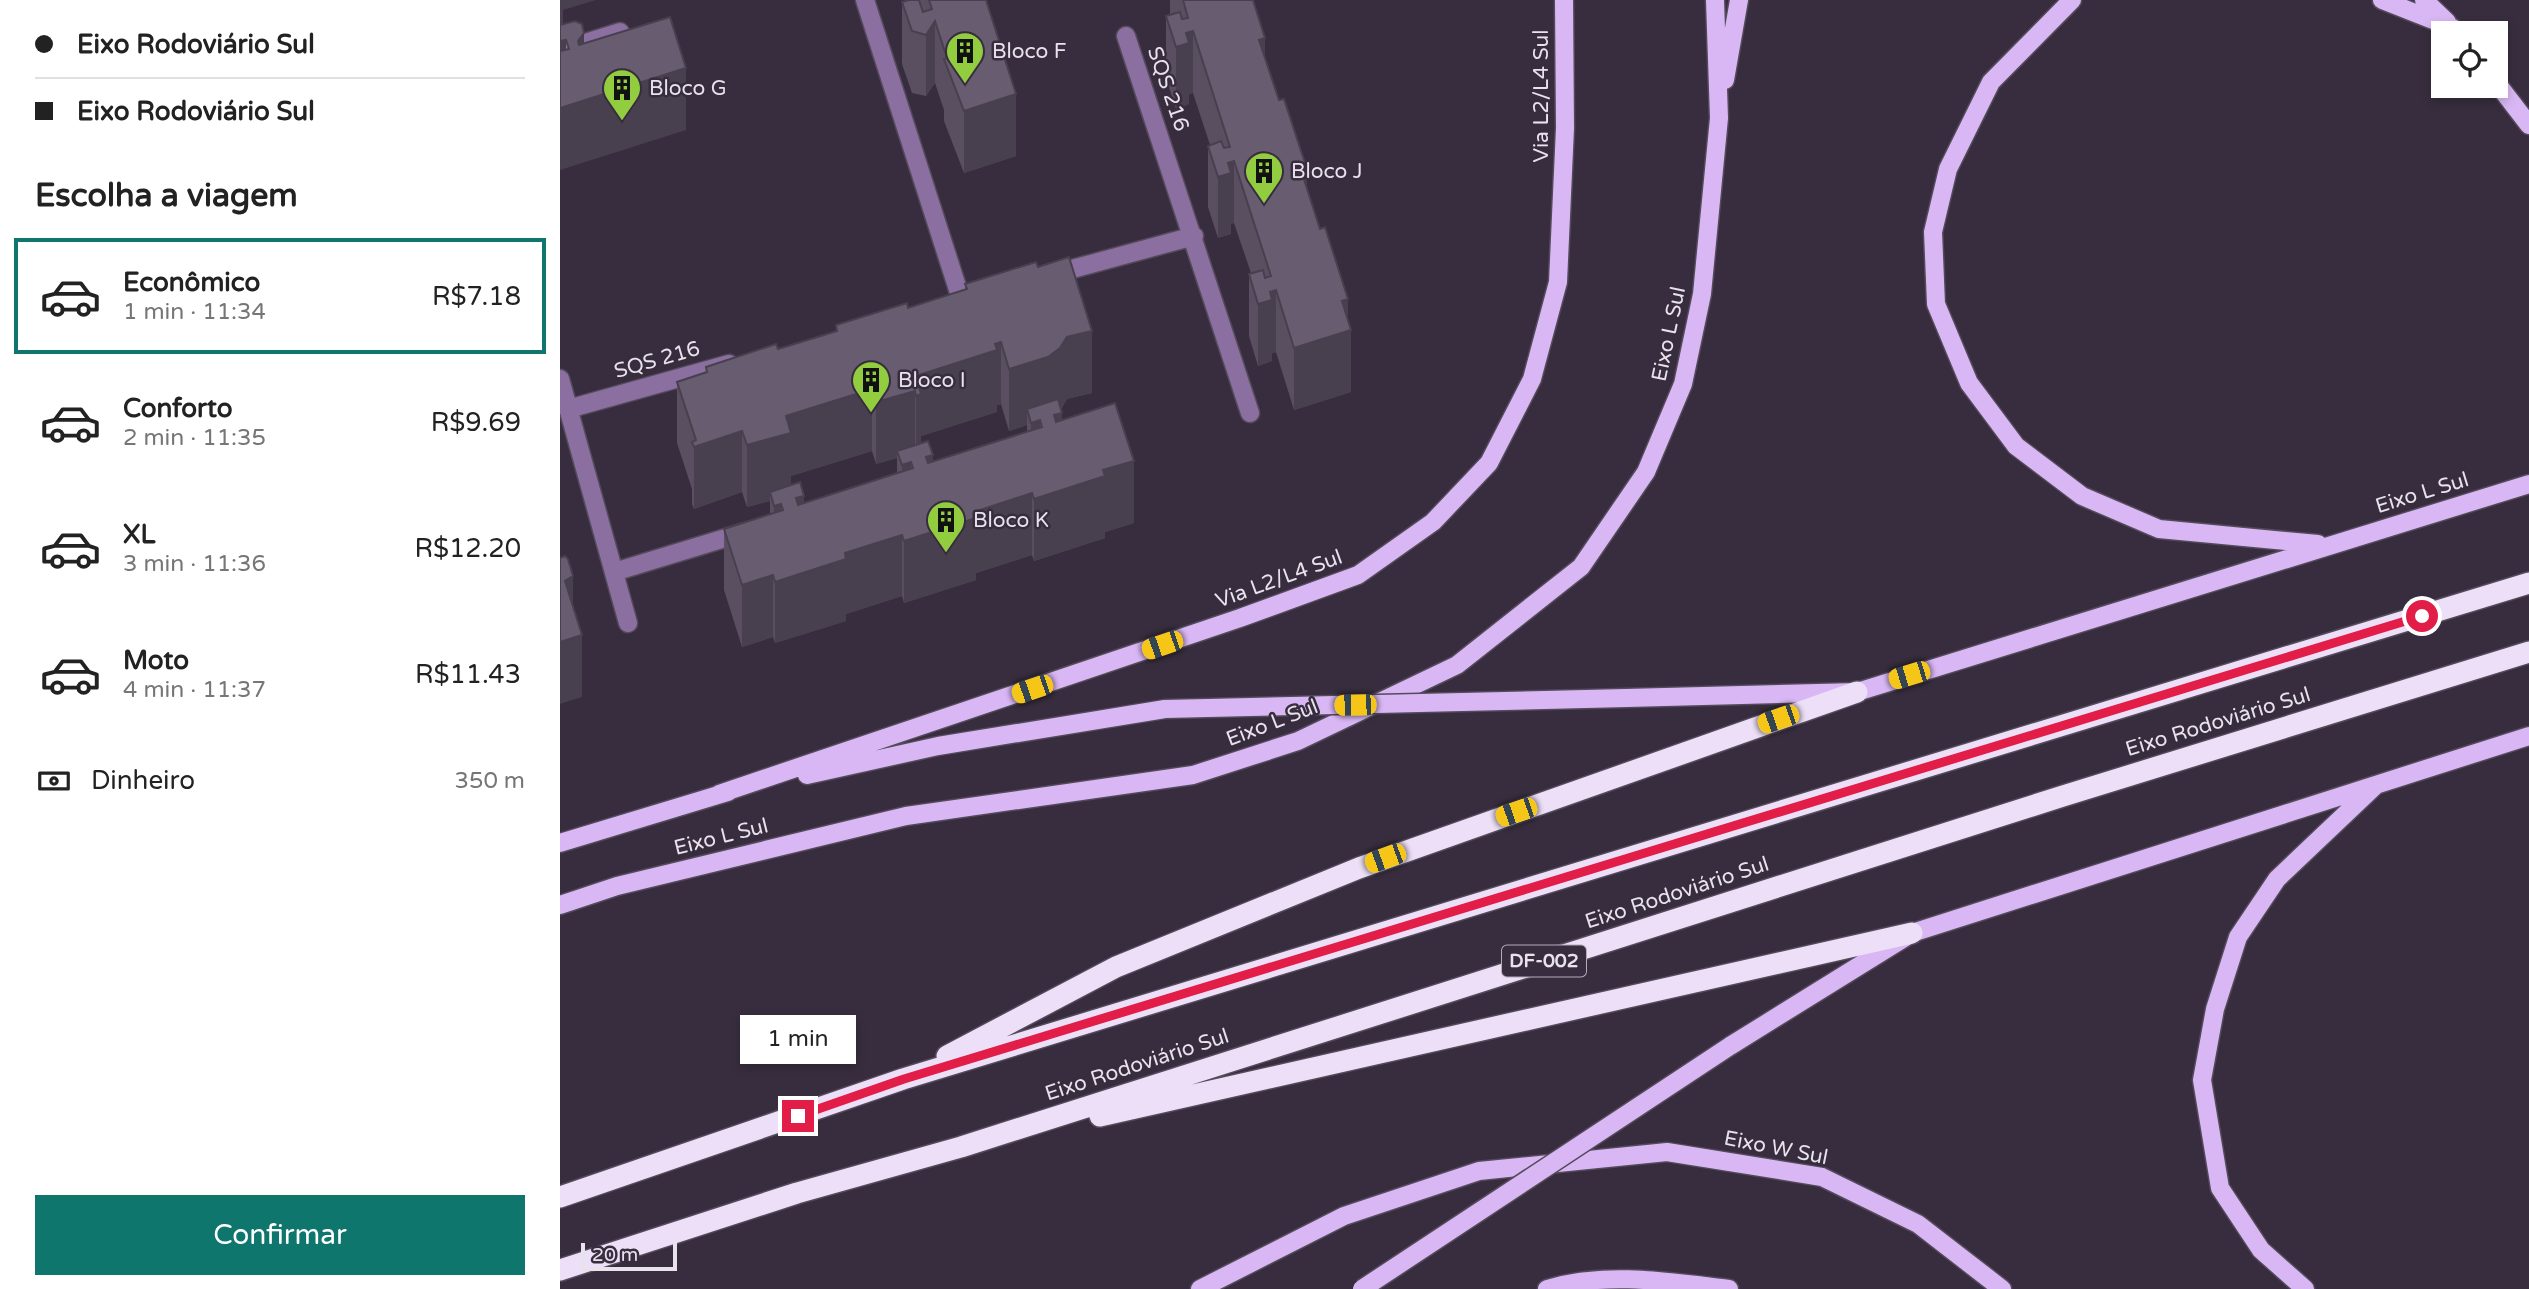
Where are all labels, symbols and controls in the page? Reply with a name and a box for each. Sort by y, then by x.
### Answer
map controls [2431,21,2508,98]
button: locate [2431,21,2508,98]
text: Eixo Rodoviário Sul [77,29,315,60]
building icon: Bloco F [944,30,986,85]
street label: Via L2/L4 Sul [1529,30,1554,162]
place label: Bloco F [992,39,1067,64]
street label: SQS 216 [1142,43,1194,135]
building icon: Bloco G [601,67,643,122]
place label: Bloco G [649,76,727,101]
text: Eixo Rodoviário Sul [77,96,315,127]
building icon: Bloco J [1243,150,1285,205]
place label: Bloco J [1291,159,1363,184]
text: Escolha a viagem [35,177,298,215]
icon: car [39,265,102,328]
text: Econômico [123,267,260,298]
text: R$7.18 [432,281,521,312]
street label: Eixo L Sul [1647,284,1691,384]
text: 1 min · 11:34 [123,298,266,326]
street label: SQS 216 [611,336,703,384]
building icon: Bloco I [850,359,892,414]
place label: Bloco I [898,368,966,393]
icon: car [39,391,102,454]
text: Conforto [123,393,232,424]
text: R$9.69 [431,407,521,438]
text: 2 min · 11:35 [123,424,266,452]
street label: Eixo L Sul [2372,467,2472,519]
building icon: Bloco K [925,499,967,554]
place label: Bloco K [973,508,1049,533]
icon: car [39,517,102,580]
text: XL [123,519,155,550]
text: R$12.20 [414,533,521,564]
street label: Via L2/L4 Sul [1212,545,1346,613]
text: 3 min · 11:36 [123,550,266,578]
route start [2406,600,2438,632]
car [1139,628,1186,662]
icon: car [39,643,102,706]
text: Moto [123,645,189,676]
text: R$11.43 [415,659,521,690]
car [1886,659,1933,691]
car [1009,672,1056,706]
text: 4 min · 11:37 [123,676,266,704]
street label: Eixo Rodoviário Sul [2123,682,2313,762]
street label: Eixo L Sul [1223,694,1321,752]
car [1334,694,1377,716]
car [1755,702,1802,736]
icon: cash [35,762,73,800]
text: Dinheiro [91,765,195,796]
text: 350 m [455,767,525,795]
car [1493,795,1540,829]
street label: Eixo L Sul [671,813,771,861]
car [1362,841,1409,875]
street label: Eixo Rodoviário Sul [1582,851,1772,935]
road number: DF-002 [1502,945,1586,976]
callout: 1 min [740,1014,856,1064]
street label: Eixo Rodoviário Sul [1042,1023,1232,1107]
text: 1 min [767,1025,829,1053]
route end [782,1100,814,1132]
street label: Eixo W Sul [1722,1126,1830,1170]
button: Confirmar [35,1195,525,1275]
scale bar [581,1240,677,1272]
text: 20 m [592,1244,638,1266]

